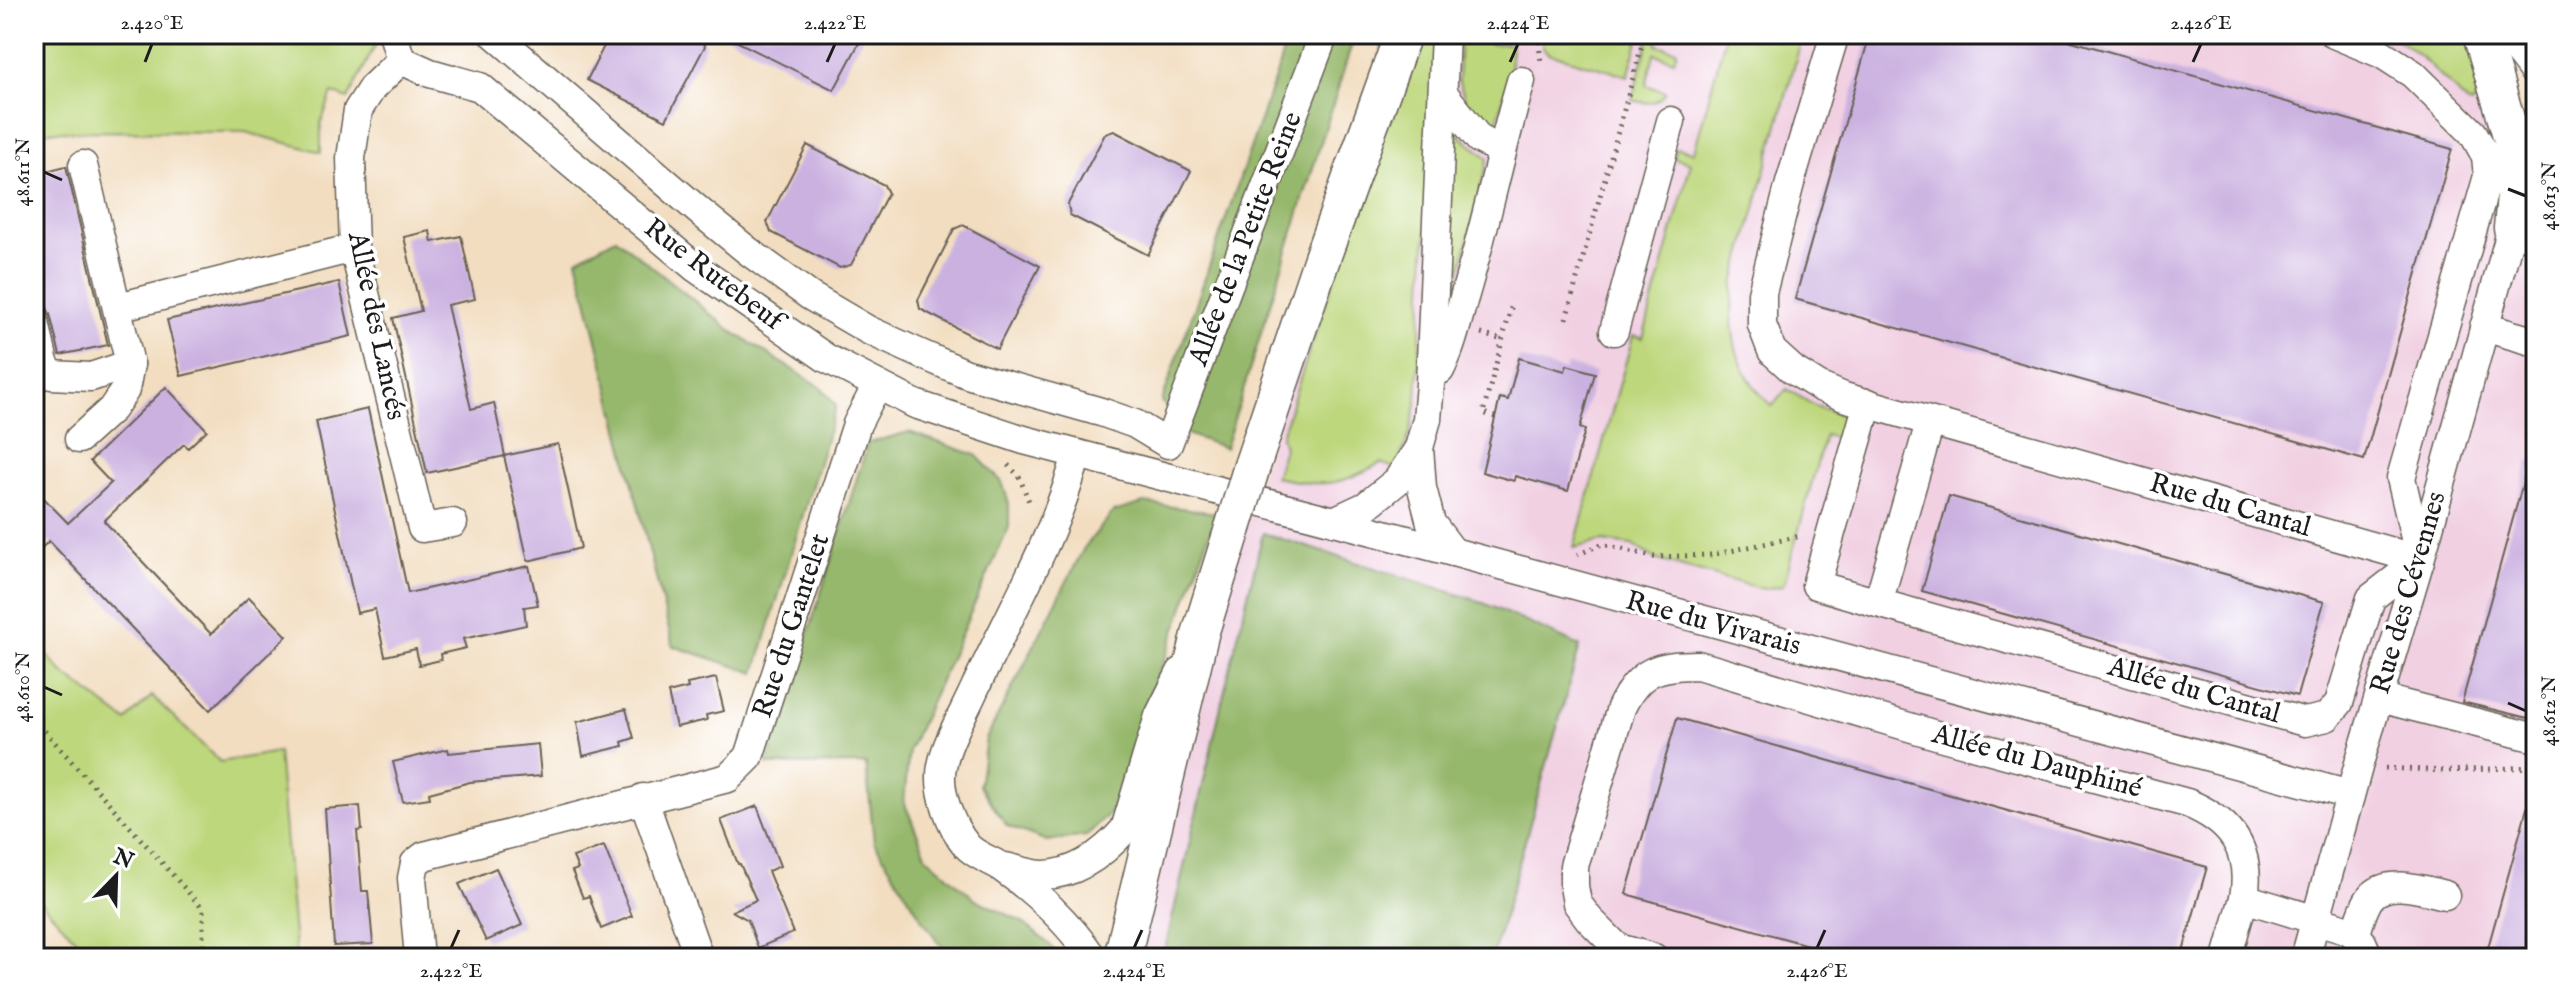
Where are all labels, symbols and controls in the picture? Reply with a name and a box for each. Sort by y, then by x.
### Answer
text: 2.420°E [120,11,184,36]
text: 2.422°E [804,11,866,36]
text: 2.424°E [1486,11,1550,36]
text: 2.426°E [2170,11,2232,36]
street label: Allée de la Petite Reine [1181,107,1311,372]
text: 48.611°N [11,138,36,206]
text: 48.613°N [2537,162,2562,230]
street label: Rue Rutebeuf [636,211,793,342]
street label: Allée des Lancés [339,228,413,423]
street label: Rue du Cantal [2145,466,2315,546]
street label: Rue des Cévennes [2363,488,2455,698]
street label: Rue du Gantelet [746,529,838,723]
street label: Rue du Vivarais [1622,584,1804,664]
street label: Allée du Cantal [2103,649,2285,732]
text: 48.610°N [11,651,36,723]
text: 48.612°N [2537,676,2562,746]
street label: Allée du Dauphiné [1927,717,2146,807]
north arrow [76,836,156,916]
text: N [108,842,137,876]
text: 2.422°E [420,959,482,984]
text: 2.424°E [1102,959,1166,984]
text: 2.426°E [1786,959,1848,984]

